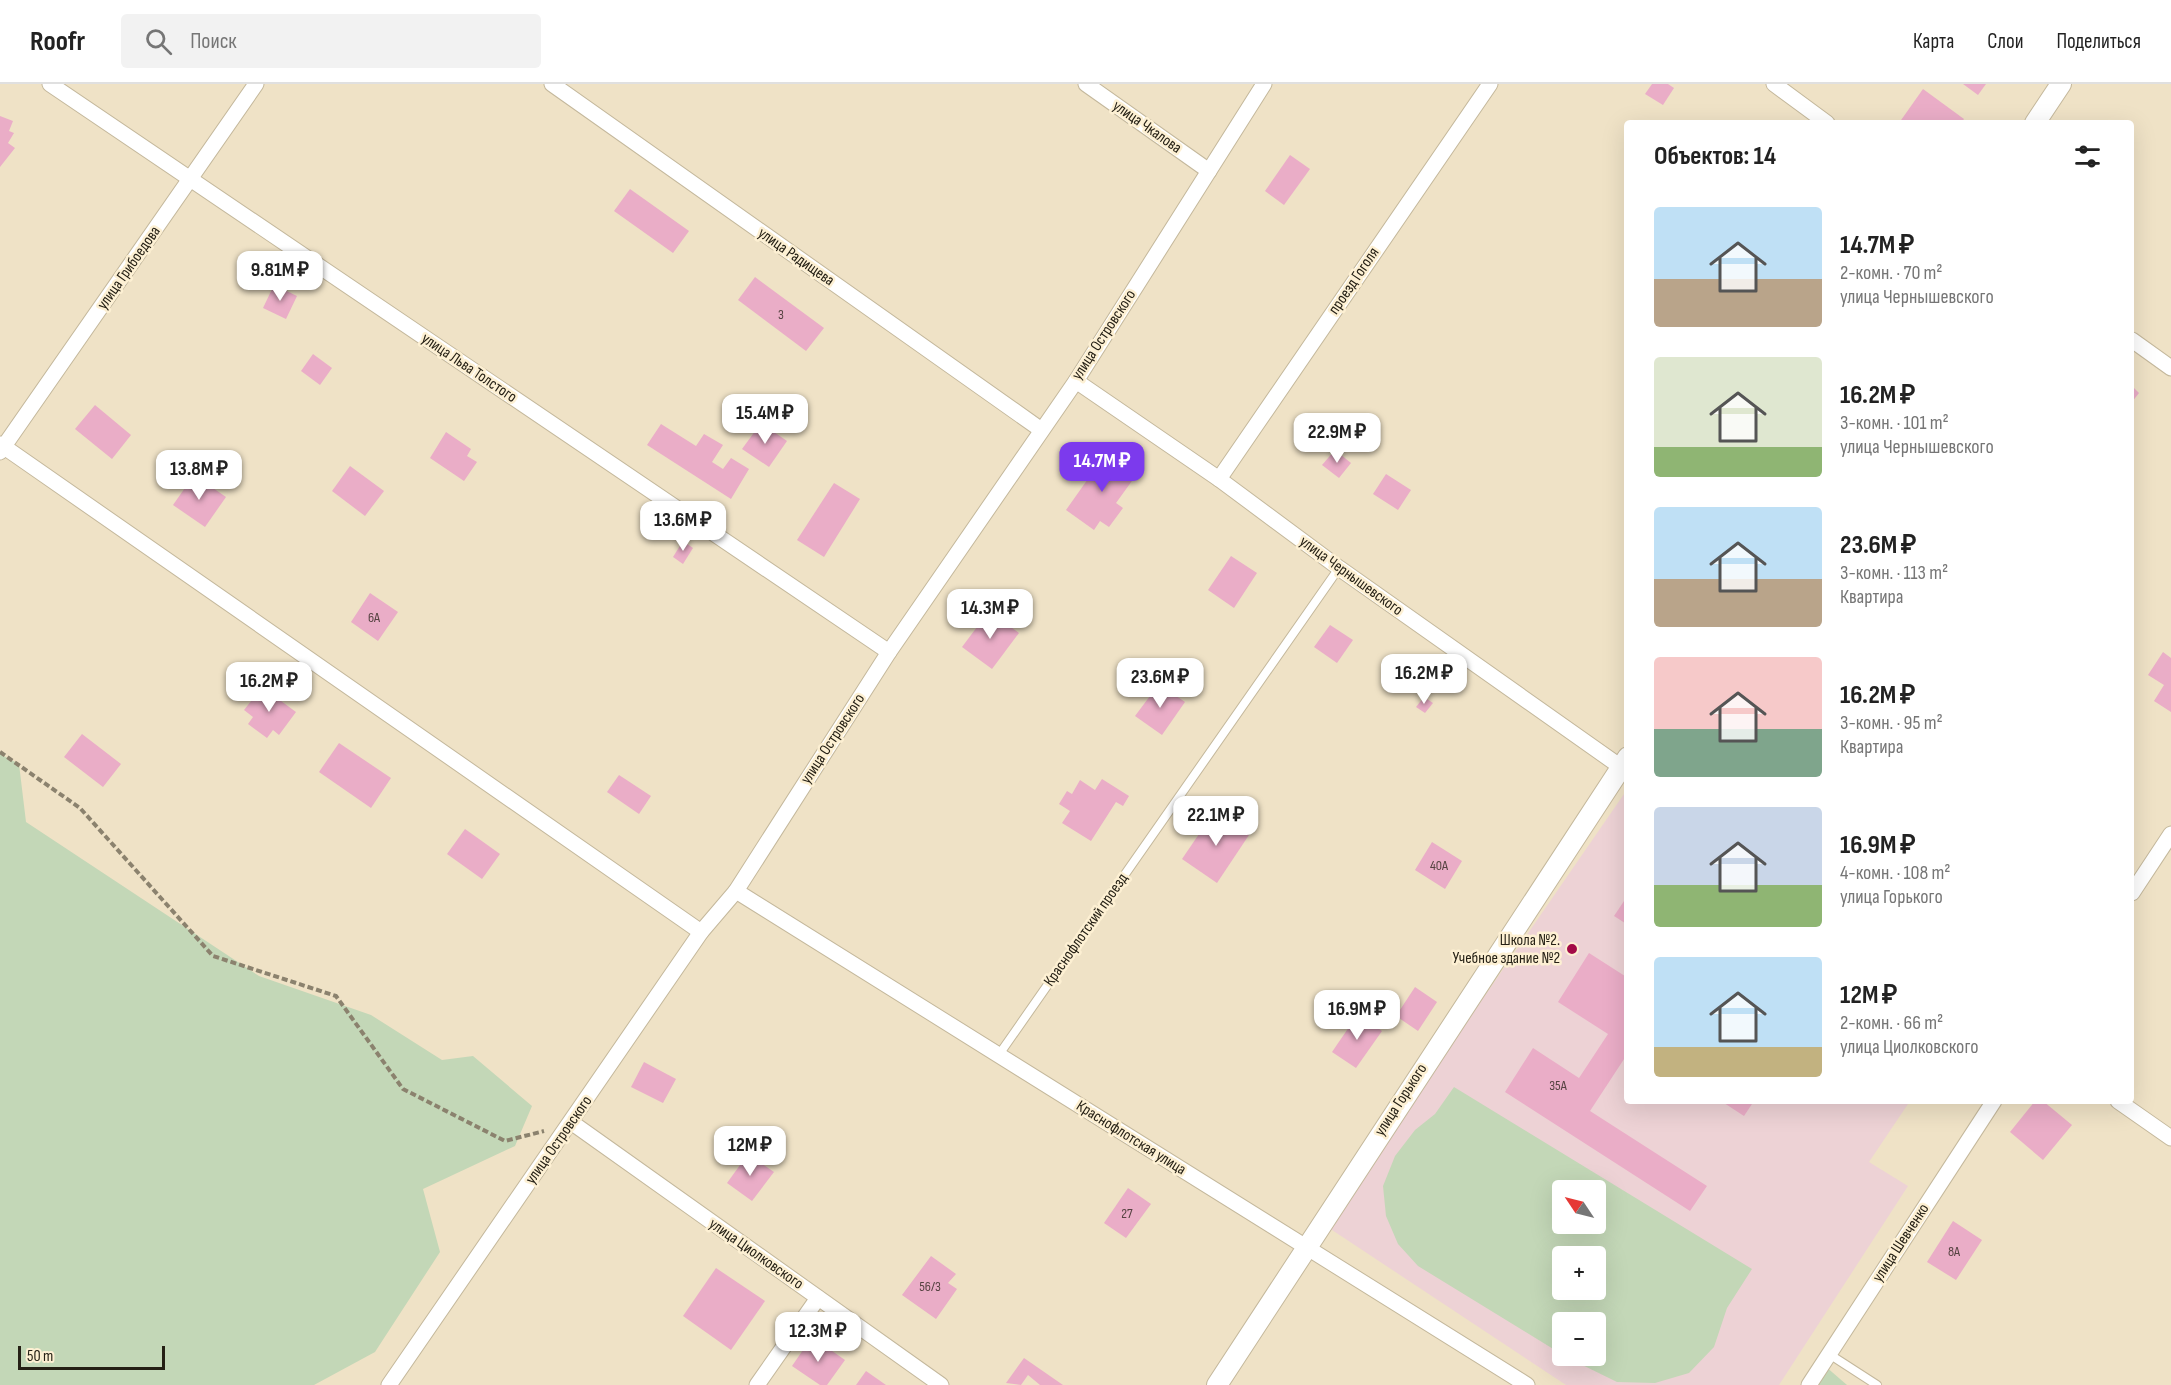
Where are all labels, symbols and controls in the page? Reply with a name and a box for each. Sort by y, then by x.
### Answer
search box [121,14,541,68]
text: Roofr [30,25,85,58]
icon: search [142,25,175,58]
text: Поиск [190,28,237,55]
text: Карта [1913,29,1954,54]
text: Слои [1987,29,2023,54]
text: Поделиться [2056,29,2141,54]
street label: улица Чкалова [1109,96,1185,158]
icon: filters [2071,140,2104,173]
text: Объектов: 14 [1654,141,1776,172]
street label: улица Грибоедова [93,223,165,313]
street label: улица Радищева [754,224,838,290]
text: 14.7M ₽ [1840,230,1914,261]
icon: home [1702,231,1774,303]
street label: проезд Гоголя [1325,244,1383,318]
pin: 9.81M ₽ [225,251,335,302]
text: 9.81M ₽ [251,258,309,282]
text: 2-комн. · 70 m² [1840,261,1943,285]
text: улица Чернышевского [1840,285,1994,309]
street label: улица Островского [1068,286,1140,384]
house number: 3 [778,306,784,323]
street label: улица Льва Толстого [418,329,520,407]
text: 16.2M ₽ [1840,380,1916,411]
icon: home [1702,381,1774,453]
pin: 15.4M ₽ [710,394,820,445]
text: 15.4M ₽ [736,401,794,425]
text: 3-комн. · 101 m² [1840,411,1949,435]
pin: 22.9M ₽ [1282,413,1392,464]
text: 22.9M ₽ [1308,420,1366,444]
text: улица Чернышевского [1840,435,1994,459]
pin: 14.7M ₽ [1047,442,1157,493]
text: 14.7M ₽ [1073,449,1131,473]
pin: 13.8M ₽ [144,450,254,501]
text: 13.8M ₽ [170,457,228,481]
pin: 13.6M ₽ [628,501,738,552]
text: 13.6M ₽ [654,508,712,532]
text: 23.6M ₽ [1840,530,1916,561]
icon: home [1702,531,1774,603]
street label: улица Чернышевского [1296,532,1406,620]
text: 3-комн. · 113 m² [1840,561,1948,585]
text: Квартира [1840,585,1904,609]
pin: 14.3M ₽ [935,589,1045,640]
text: 14.3M ₽ [961,596,1019,620]
house number: 6А [368,609,381,626]
pin: 16.2M ₽ [1369,654,1479,705]
pin: 23.6M ₽ [1105,658,1215,709]
text: 16.2M ₽ [1395,661,1453,685]
pin: 16.2M ₽ [214,662,324,713]
text: 23.6M ₽ [1131,665,1189,689]
text: 16.2M ₽ [240,669,298,693]
text: 16.2M ₽ [1840,680,1916,711]
icon: home [1702,681,1774,753]
street label: улица Островского [797,690,869,788]
text: 3-комн. · 95 m² [1840,711,1943,735]
text: Квартира [1840,735,1904,759]
pin: 22.1M ₽ [1161,796,1271,847]
text: 22.1M ₽ [1187,803,1245,827]
text: 16.9M ₽ [1840,830,1916,861]
icon: home [1702,831,1774,903]
house number: 40А [1430,857,1449,874]
text: 4-комн. · 108 m² [1840,861,1951,885]
street label: Краснофлотский проезд [1040,870,1132,990]
text: улица Горького [1840,885,1943,909]
place label: Школа №2. Учебное здание №2 [1452,931,1560,968]
marker: Школа №2. Учебное здание №2 [1565,942,1579,956]
text: 12M ₽ [1840,980,1898,1011]
icon: home [1702,981,1774,1053]
pin: 16.9M ₽ [1302,990,1412,1041]
text: 16.9M ₽ [1328,997,1386,1021]
text: 2-комн. · 66 m² [1840,1011,1943,1035]
text: улица Циолковского [1840,1035,1979,1059]
street label: улица Горького [1371,1060,1431,1140]
house number: 35А [1549,1077,1568,1094]
street label: улица Островского [522,1092,596,1188]
street label: Краснофлотская улица [1073,1097,1189,1179]
pin: 12M ₽ [708,1126,792,1177]
text: 12M ₽ [728,1133,772,1157]
north arrow [1552,1180,1606,1234]
map controls [1552,1180,1606,1366]
street label: улица Шевченко [1869,1200,1933,1286]
house number: 27 [1121,1205,1133,1222]
street label: улица Циолковского [705,1214,807,1294]
house number: 8А [1948,1243,1961,1260]
button: + [1552,1246,1606,1300]
house number: 56/3 [919,1278,941,1295]
pin: 12.3M ₽ [763,1312,873,1363]
button: − [1552,1312,1606,1366]
text: 12.3M ₽ [789,1319,847,1343]
scale bar [18,1343,165,1370]
text: 50 m [27,1347,53,1366]

